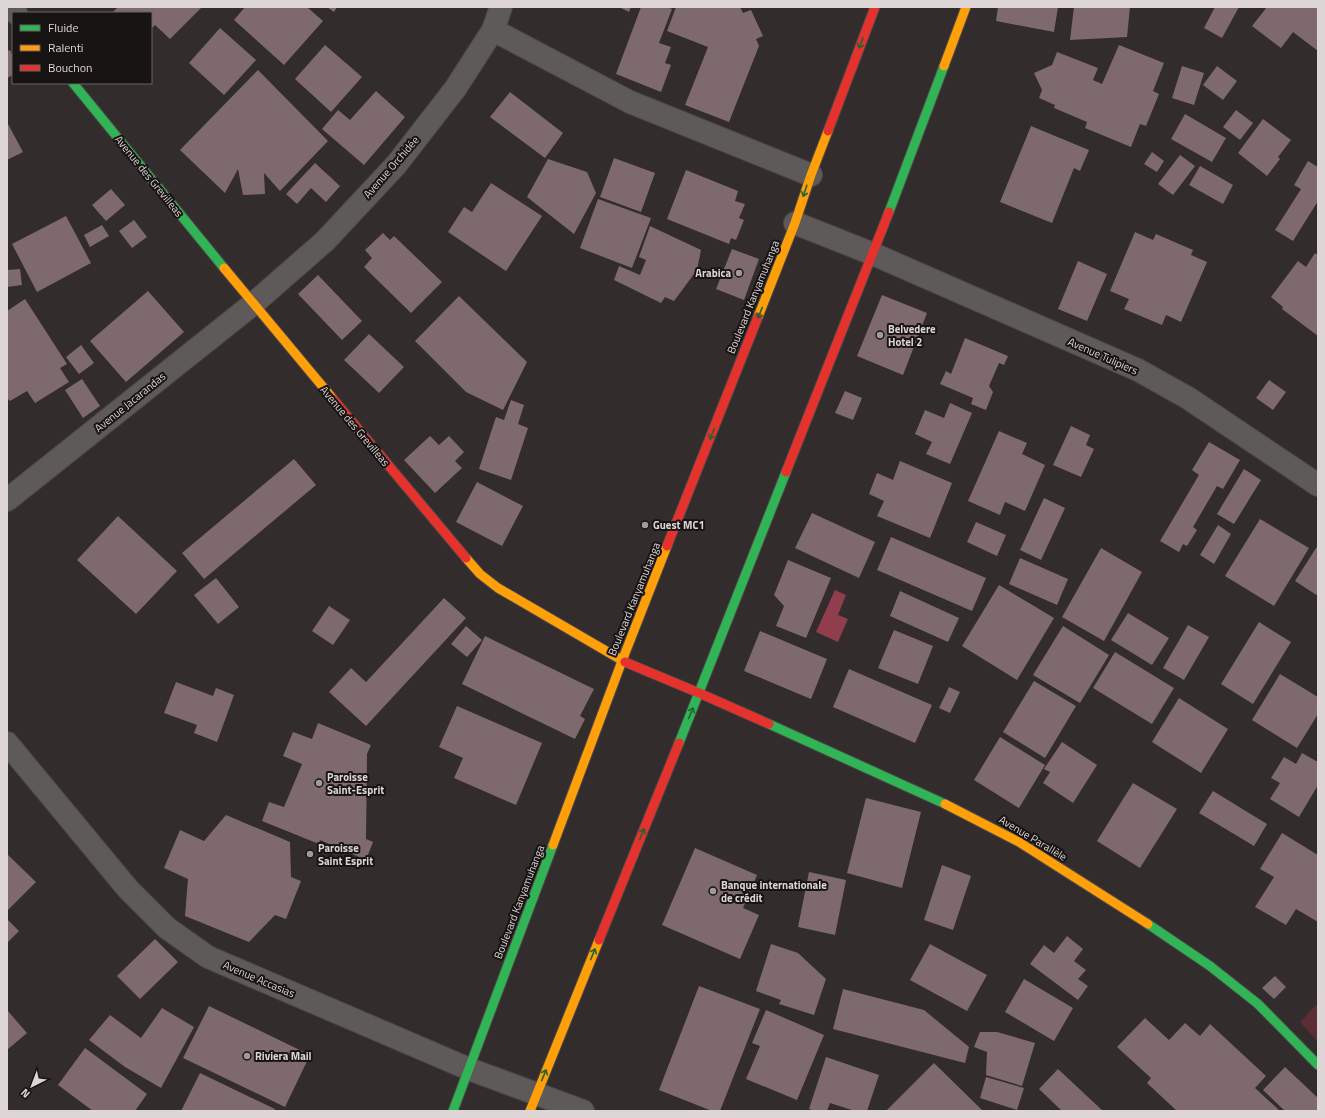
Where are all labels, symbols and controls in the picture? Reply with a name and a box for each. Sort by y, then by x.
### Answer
legend [12,12,152,84]
text: Fluide [48,18,79,37]
one-way arrow [857,37,865,49]
text: Ralenti [48,38,83,57]
text: Bouchon [48,58,93,77]
street label: Avenue des Grevilleas [111,132,187,220]
street label: Avenue Orchidée [359,132,423,202]
one-way arrow [801,185,809,197]
street label: Boulevard Kanyamuhanga [723,238,783,356]
place label: Arabica [695,265,731,281]
marker: Arabica [734,268,744,278]
one-way arrow [755,306,763,318]
place label: Belvedere Hotel 2 [888,321,936,350]
marker: Belvedere Hotel 2 [875,330,885,340]
street label: Avenue Tulipiers [1065,333,1141,379]
street label: Avenue Jacarandas [91,368,169,436]
street label: Avenue des Grevilleas [317,382,393,470]
one-way arrow [708,427,715,439]
place label: Guest MC1 [653,517,705,533]
marker: Guest MC1 [640,520,650,530]
street label: Boulevard Kanyamuhanga [604,540,664,658]
one-way arrow [688,708,695,720]
place label: Paroisse Saint-Esprit [327,769,384,798]
marker: Paroisse Saint-Esprit [314,778,324,788]
street label: Avenue Parallèle [996,811,1070,865]
one-way arrow [639,828,646,840]
place label: Paroisse Saint Esprit [318,840,373,869]
street label: Boulevard Kanyamuhanga [490,842,548,961]
marker: Paroisse Saint Esprit [305,849,315,859]
place label: Banque internationale de crédit [721,877,827,906]
marker: Banque internationale de crédit [708,886,718,896]
one-way arrow [590,949,597,961]
street label: Avenue Accasias [221,957,297,1001]
place label: Riviera Mail [255,1048,312,1064]
marker: Riviera Mail [242,1051,252,1061]
north arrow [12,1066,52,1106]
one-way arrow [541,1069,548,1081]
text: N [17,1085,33,1102]

